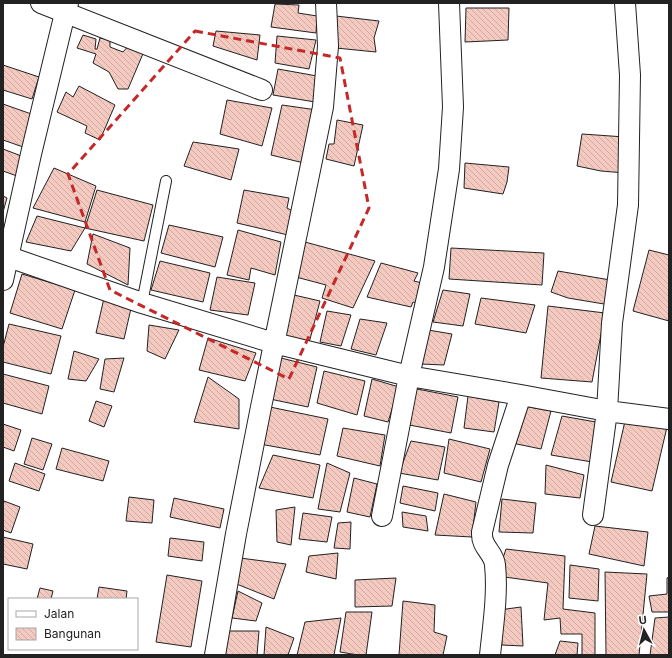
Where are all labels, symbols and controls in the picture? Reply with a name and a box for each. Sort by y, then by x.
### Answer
legend [8,598,138,650]
text: Jalan [44,606,74,621]
north arrow [624,610,664,650]
text: U [638,613,648,628]
text: Bangunan [44,626,101,641]

